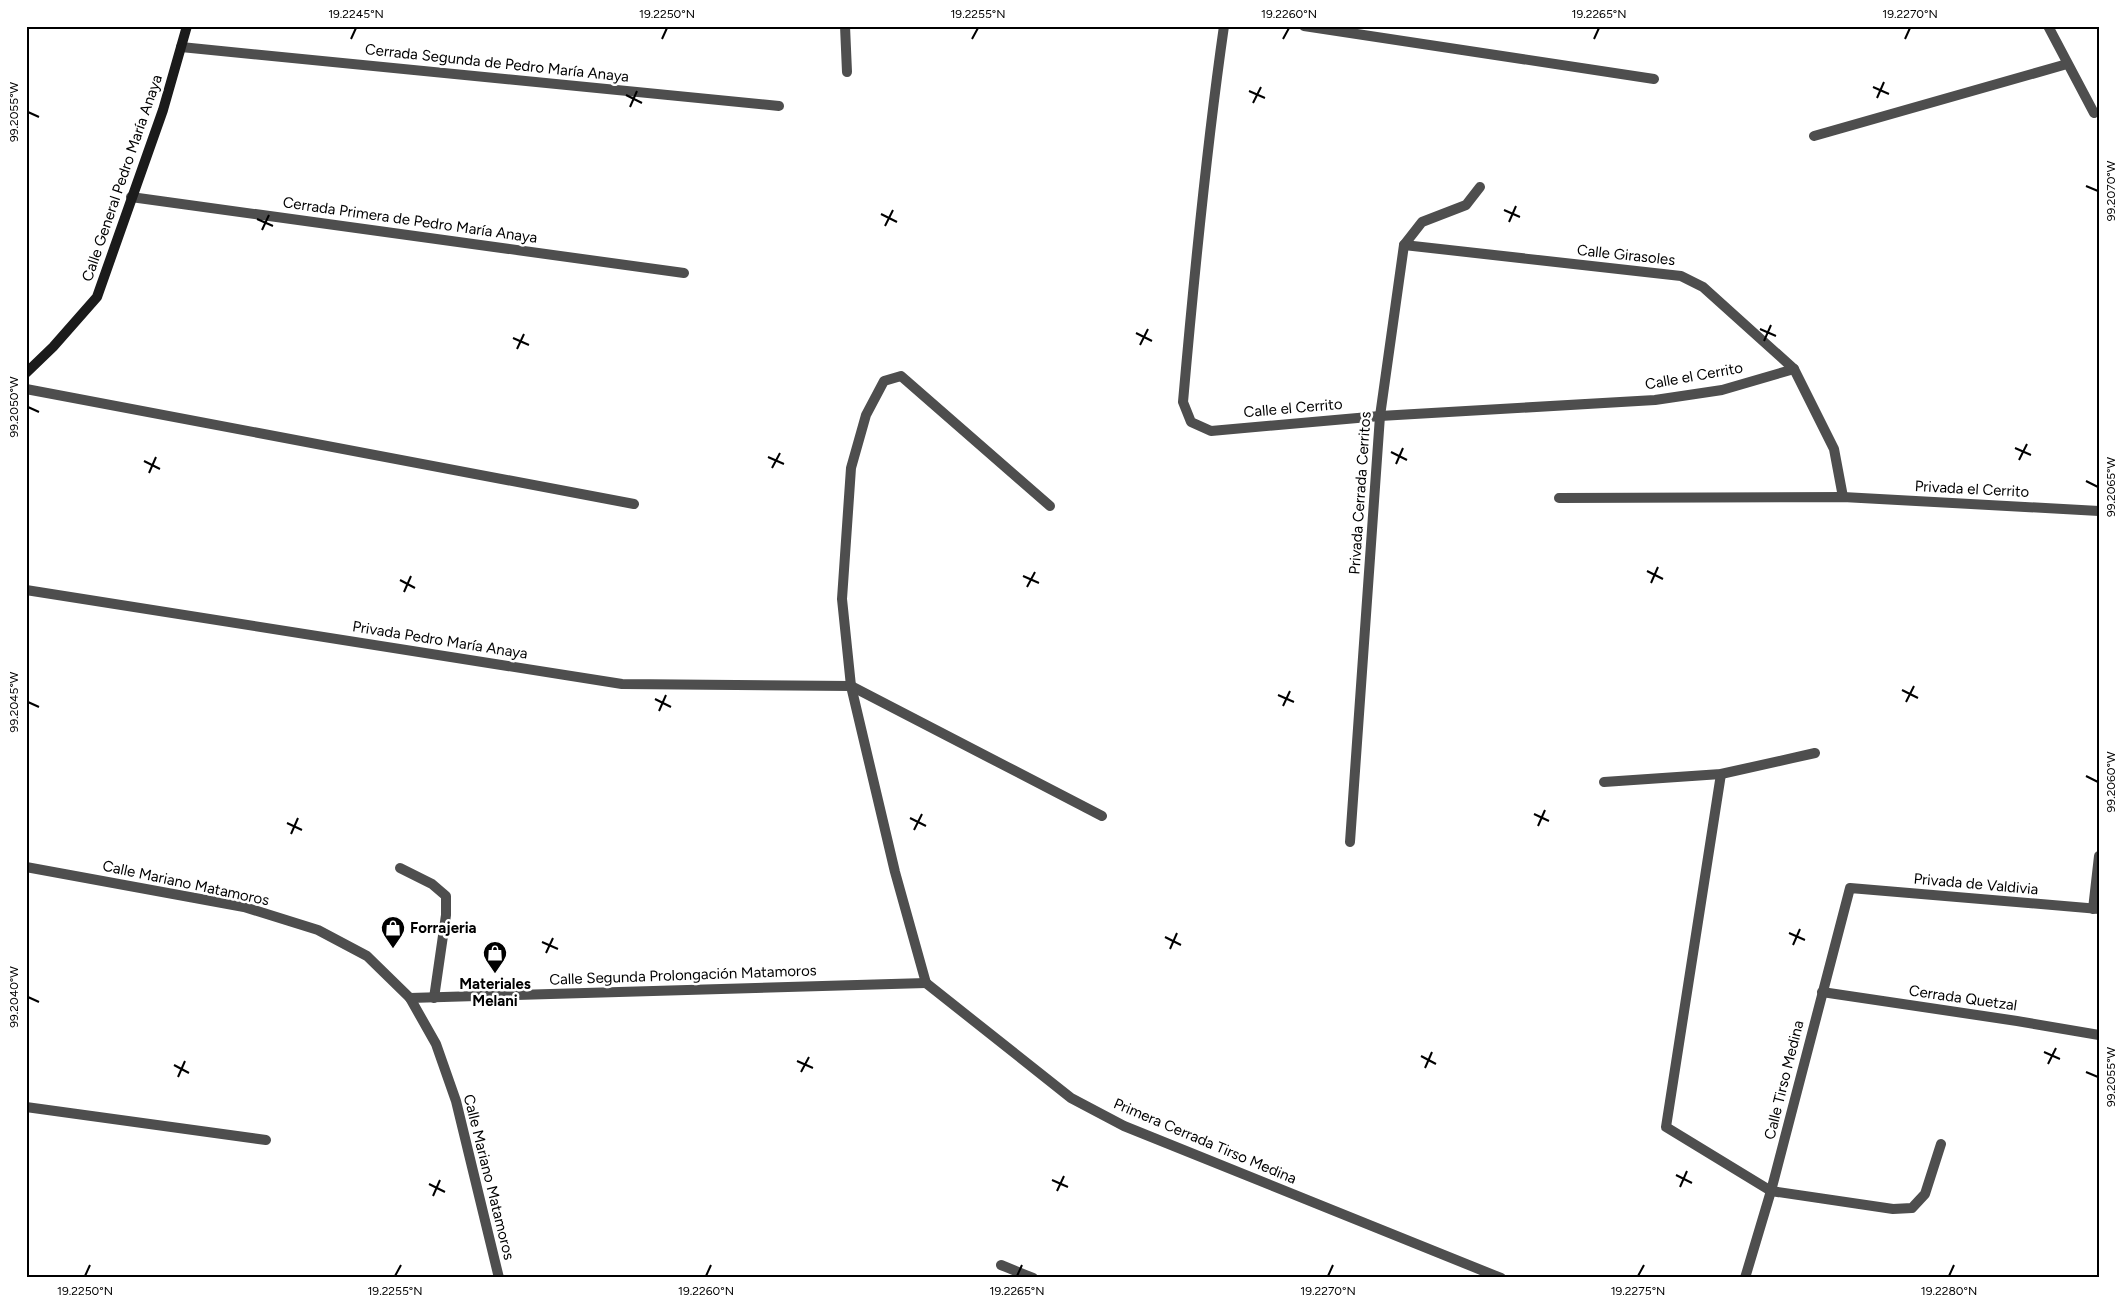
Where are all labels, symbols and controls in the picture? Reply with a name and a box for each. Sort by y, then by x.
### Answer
text: 19.2245°N [328,7,384,21]
text: 19.2250°N [639,7,695,21]
text: 19.2255°N [950,7,1006,21]
text: 19.2260°N [1261,7,1317,21]
text: 19.2265°N [1571,7,1627,21]
text: 19.2270°N [1882,7,1938,21]
street label: Cerrada Segunda de Pedro María Anaya [364,40,630,86]
street label: Calle General Pedro María Anaya [78,72,166,284]
text: 99.2055°W [7,81,21,142]
text: 99.2070°W [2104,160,2118,221]
street label: Cerrada Primera de Pedro María Anaya [282,193,538,247]
street label: Calle Girasoles [1576,241,1676,269]
street label: Calle el Cerrito [1644,358,1745,393]
text: 99.2050°W [7,376,21,438]
street label: Calle el Cerrito [1243,395,1343,421]
street label: Privada Cerrada Cerritos [1345,411,1375,575]
text: 99.2065°W [2104,456,2118,517]
street label: Privada el Cerrito [1914,477,2030,501]
street label: Privada Pedro María Anaya [351,617,529,663]
text: 99.2045°W [7,671,21,732]
text: 99.2060°W [2104,751,2118,812]
street label: Calle Mariano Matamoros [101,857,271,909]
street label: Privada de Valdivia [1913,870,2039,898]
shop icon: Forrajeria [380,915,406,949]
place label: Forrajeria [410,919,477,937]
shop icon: Materiales Melani [482,940,508,974]
street label: Calle Segunda Prolongación Matamoros [549,961,817,989]
text: 99.2040°W [7,966,21,1028]
place label: Materiales Melani [459,975,531,1010]
street label: Cerrada Quetzal [1908,981,2018,1015]
street label: Calle Tirso Medina [1760,1018,1808,1142]
text: 99.2055°W [2104,1046,2118,1107]
street label: Calle Mariano Matamoros [460,1092,518,1262]
street label: Primera Cerrada Tirso Medina [1111,1094,1299,1188]
text: 19.2250°N [57,1284,113,1298]
text: 19.2255°N [367,1284,423,1298]
text: 19.2260°N [678,1284,734,1298]
text: 19.2265°N [989,1284,1045,1298]
text: 19.2270°N [1300,1284,1356,1298]
text: 19.2275°N [1611,1284,1665,1298]
text: 19.2280°N [1921,1284,1977,1298]

